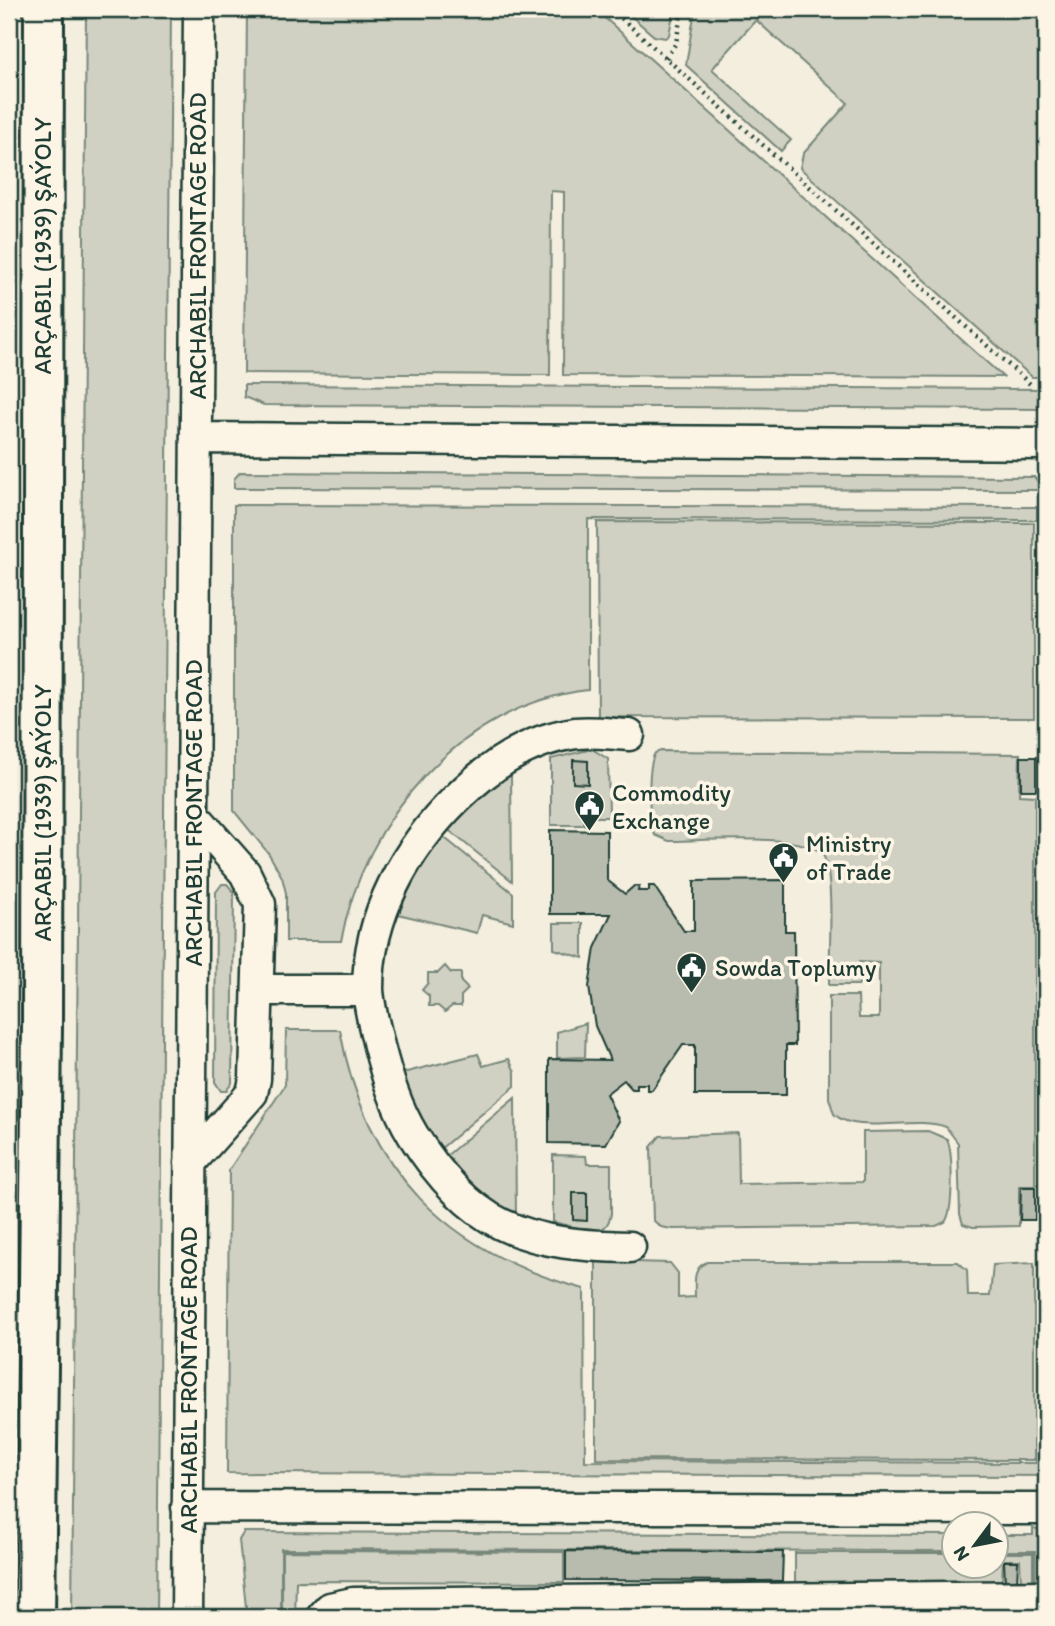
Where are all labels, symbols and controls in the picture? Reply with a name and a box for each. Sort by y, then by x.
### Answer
street label: ARCHABIL FRONTAGE ROAD [183,92,212,400]
street label: ARÇABIL (1939) ŞAÝOLY [28,117,57,375]
street label: ARCHABIL FRONTAGE ROAD [179,659,208,967]
street label: ARÇABIL (1939) ŞAÝOLY [28,684,57,942]
place label: Commodity Exchange [612,778,731,835]
public building icon: Commodity Exchange [572,789,606,833]
place label: Ministry of Trade [806,829,892,886]
public building icon: Ministry of Trade [766,840,800,884]
public building icon: Sowda Toplumy [675,950,709,994]
place label: Sowda Toplumy [715,953,877,982]
street label: ARCHABIL FRONTAGE ROAD [174,1226,203,1534]
north arrow [940,1510,1010,1580]
text: N [948,1542,974,1565]

